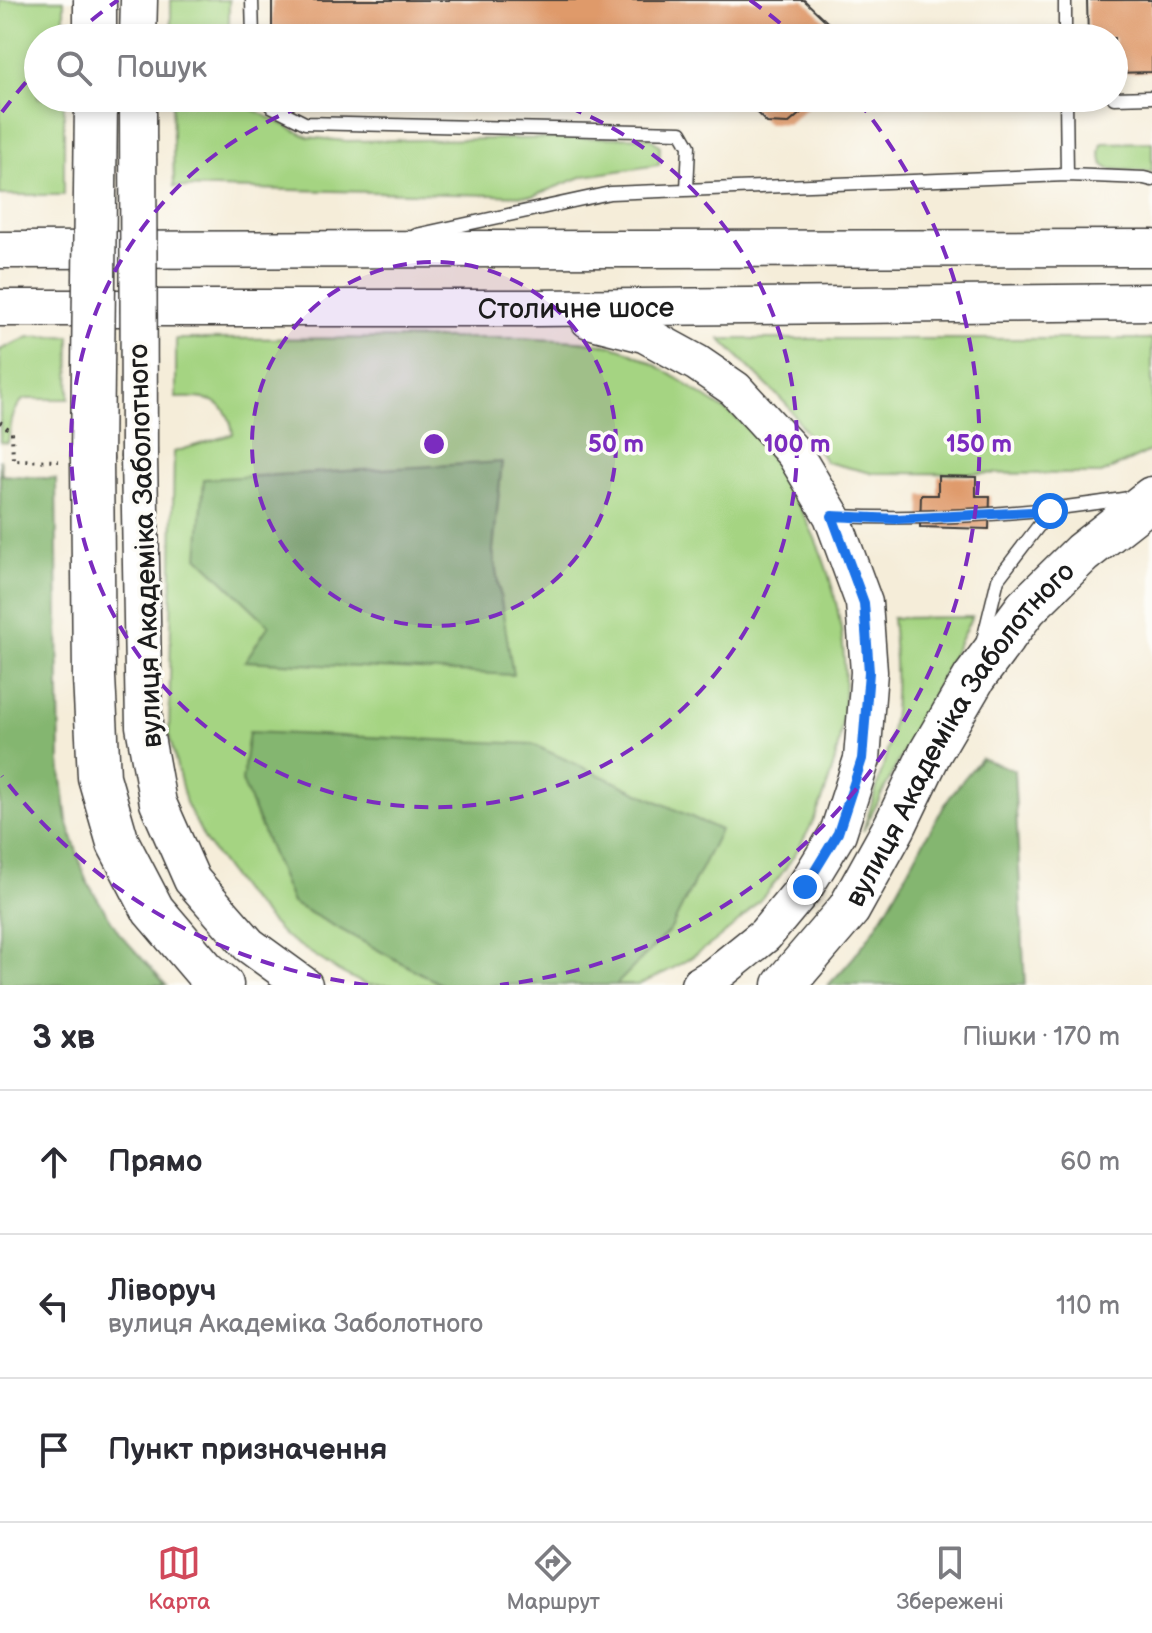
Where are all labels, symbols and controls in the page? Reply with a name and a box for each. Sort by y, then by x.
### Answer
search box [24,24,1128,112]
icon: search [52,46,96,90]
text: Пошук [116,50,207,86]
street label: Столичне шосе [478,292,674,326]
street label: вулиця Академіка Заболотного [122,343,169,748]
centre of rings [420,430,448,458]
text: 50 m [588,430,644,459]
text: 100 m [764,430,830,459]
text: 150 m [946,430,1012,459]
route start [1032,493,1068,529]
street label: вулиця Академіка Заболотного [839,555,1082,913]
route end [787,869,823,905]
text: 3 хв [32,1017,95,1058]
text: Пішки · 170 m [962,1022,1120,1053]
icon: ahead [32,1140,76,1184]
text: Прямо [108,1144,202,1180]
text: 60 m [1060,1147,1120,1178]
text: Ліворуч [108,1273,216,1309]
icon: left [32,1284,76,1328]
text: 110 m [1056,1291,1120,1322]
text: вулиця Академіка Заболотного [108,1309,483,1340]
icon: arrive [32,1428,76,1472]
text: Пункт призначення [108,1432,387,1468]
tab: Карта [148,1541,210,1616]
tab: Маршрут [507,1541,600,1616]
tab: Збережені [896,1541,1004,1616]

